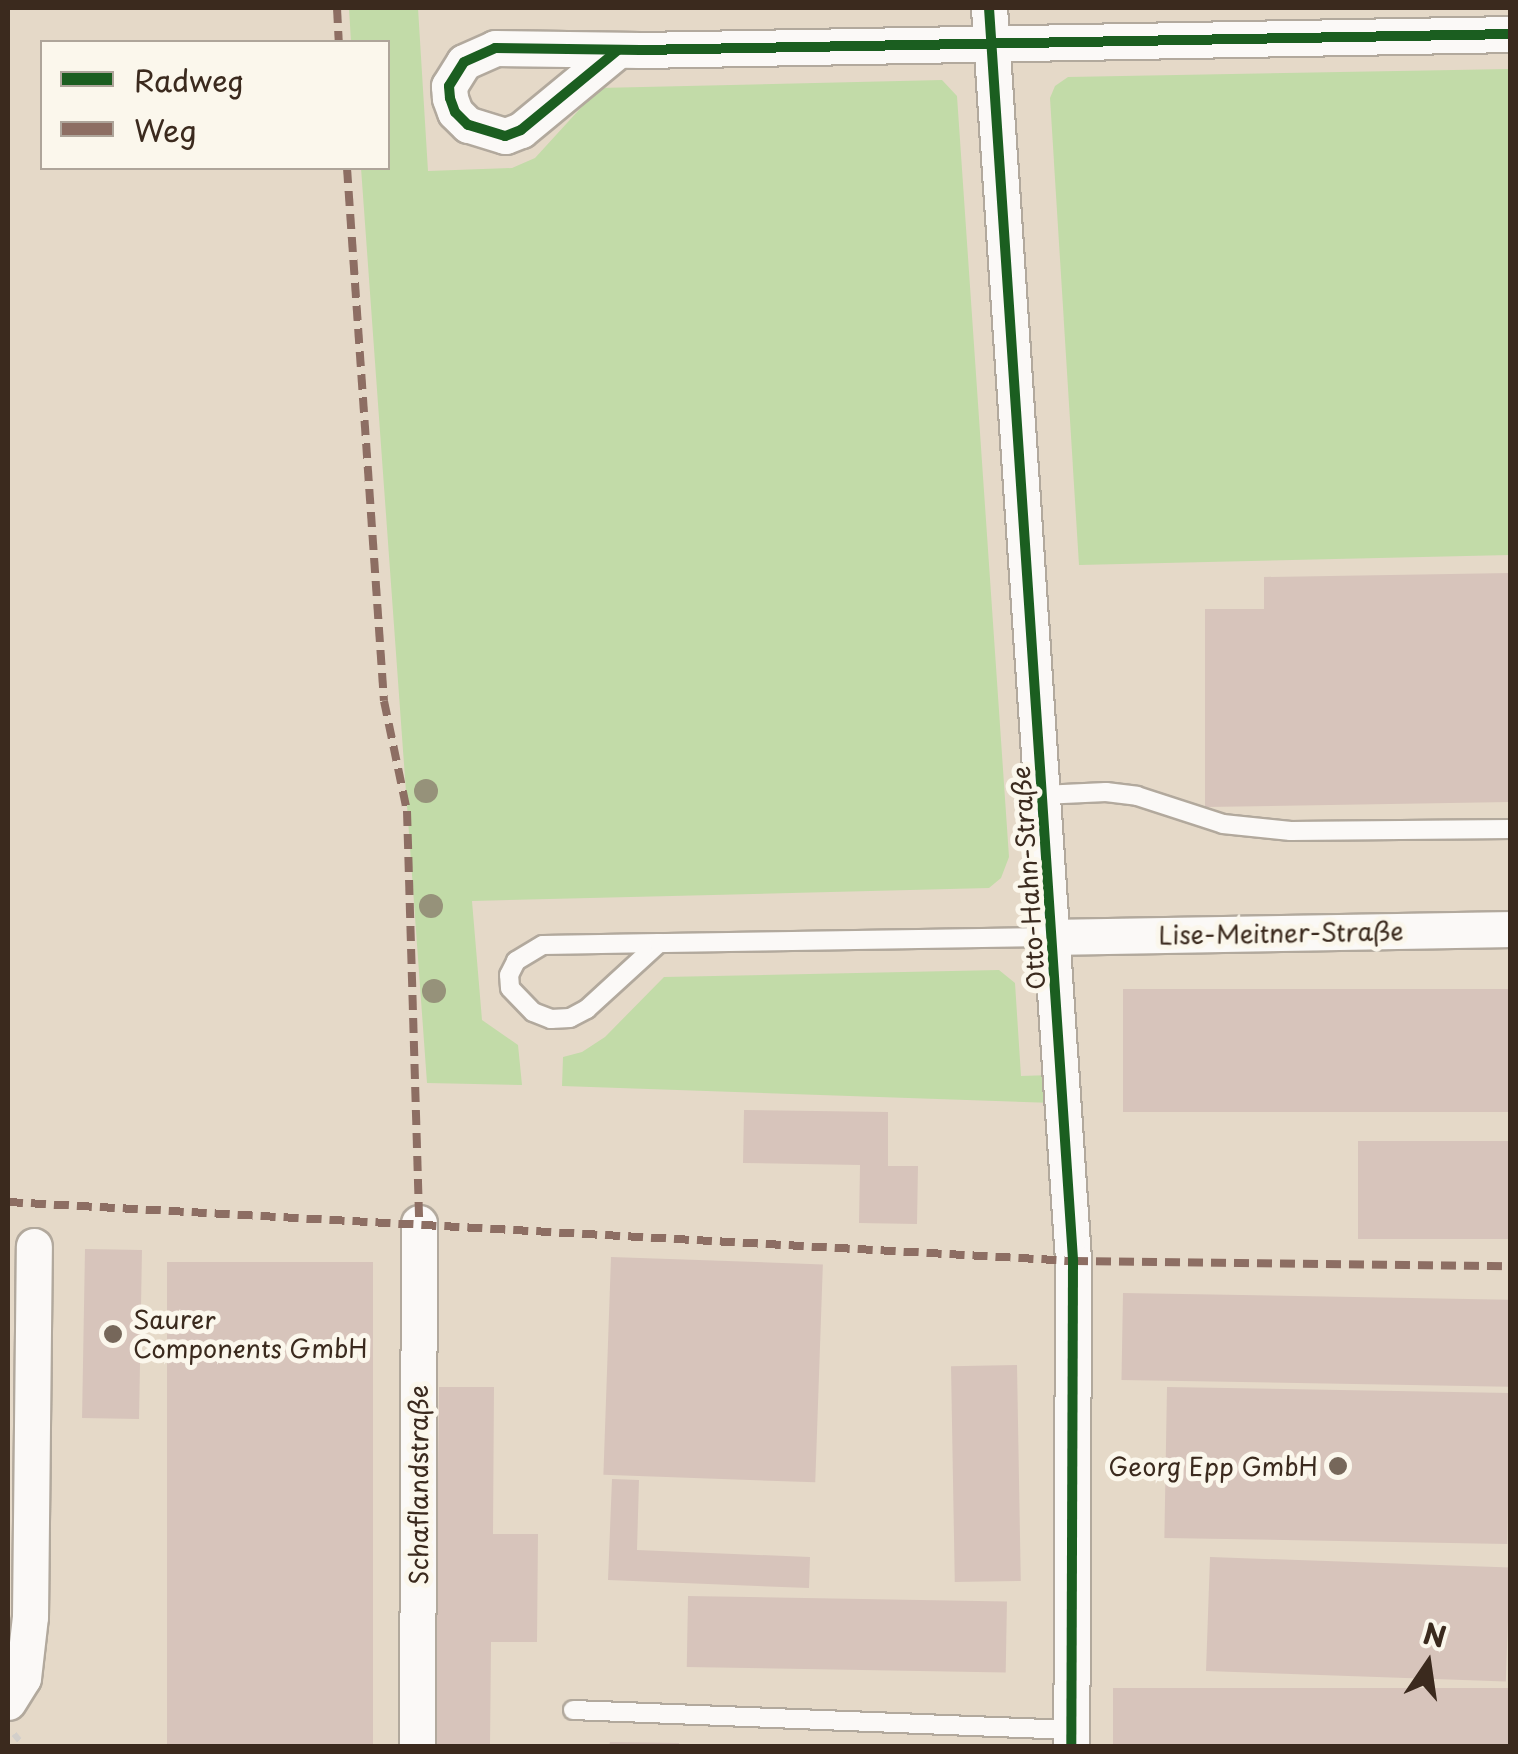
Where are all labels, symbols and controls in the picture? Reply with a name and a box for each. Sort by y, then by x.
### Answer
legend [40,40,390,170]
text: Radweg [134,57,244,102]
text: Weg [134,107,197,152]
street label: Otto-Hahn-Straße [1005,765,1051,991]
street label: Lise-Meitner-Straße [1158,916,1404,950]
place label: Saurer Components GmbH [133,1305,366,1364]
marker: Saurer Components GmbH [102,1323,124,1345]
street label: Schaflandstraße [403,1385,433,1585]
place label: Georg Epp GmbH [1107,1451,1318,1481]
marker: Georg Epp GmbH [1327,1455,1349,1477]
text: N [1419,1611,1451,1658]
north arrow [1378,1614,1478,1714]

